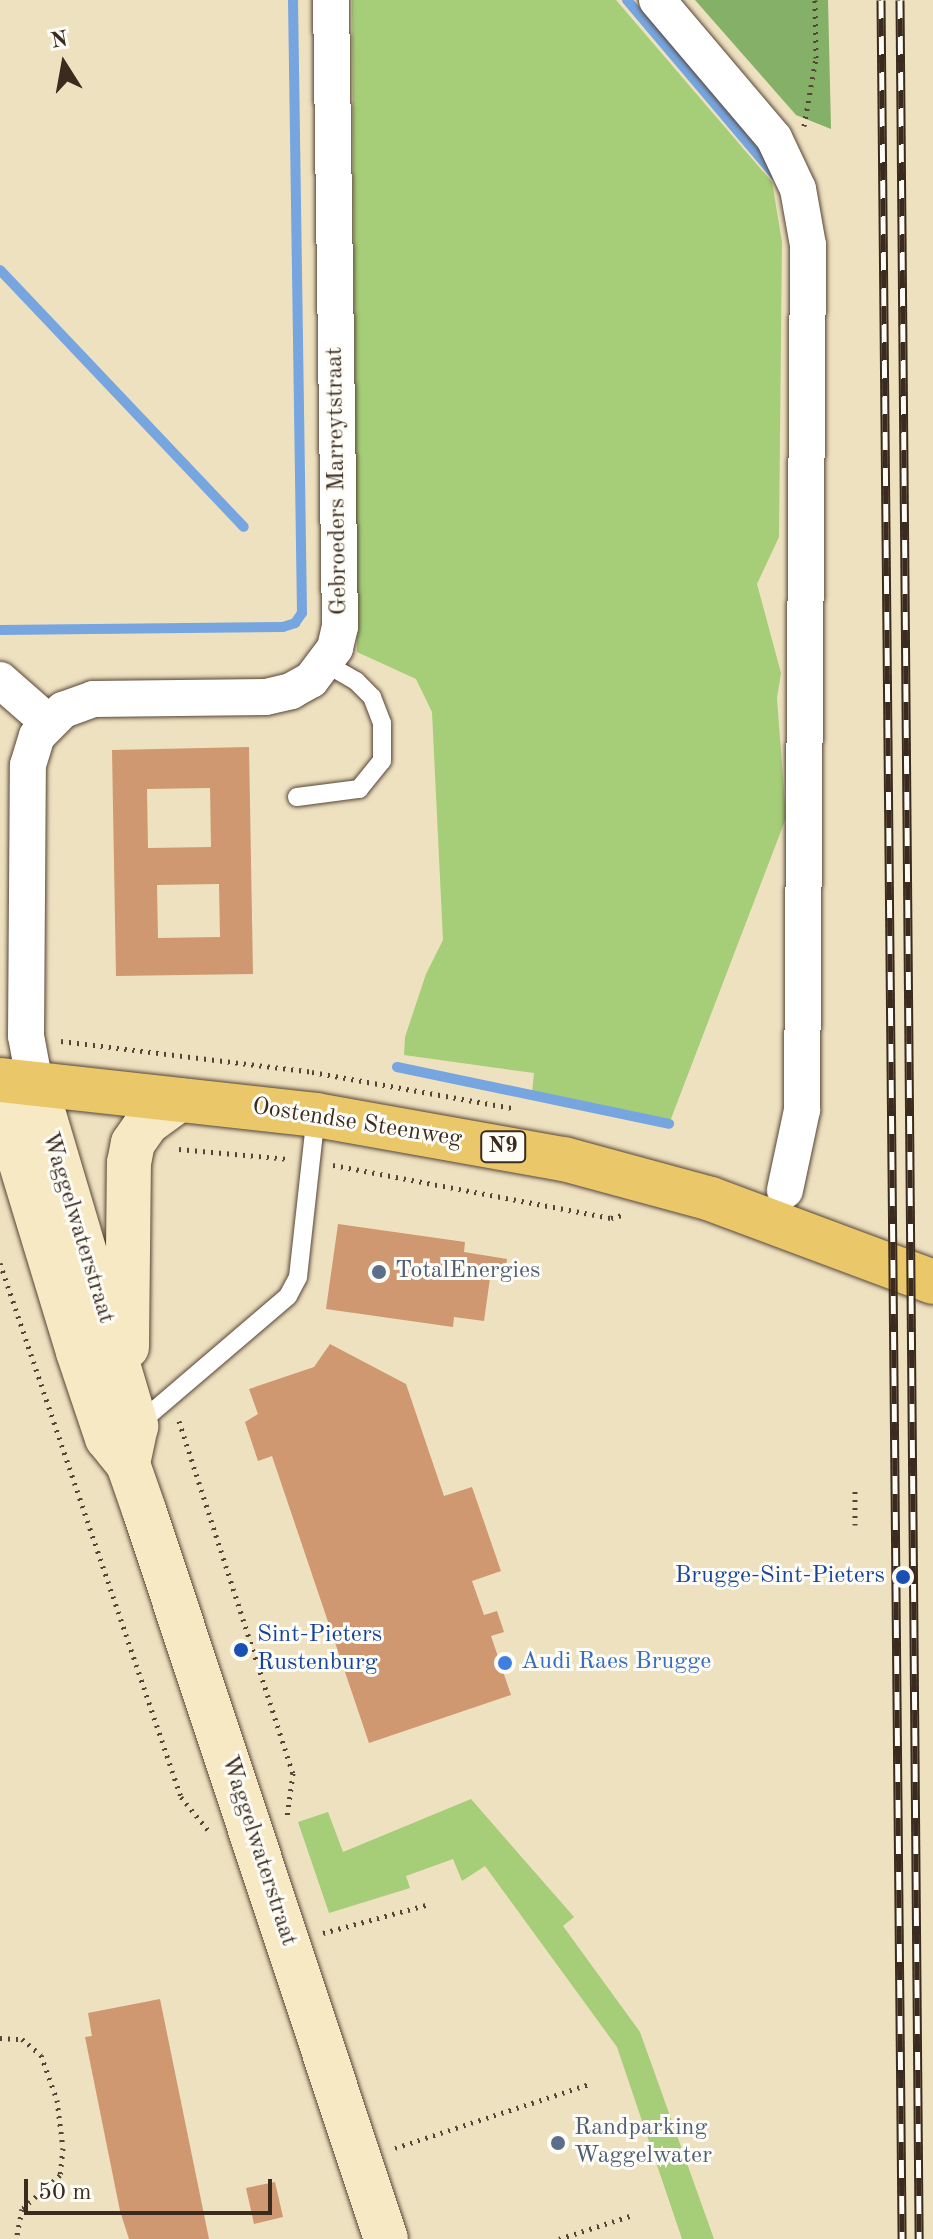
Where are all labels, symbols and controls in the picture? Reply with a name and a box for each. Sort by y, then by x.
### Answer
north arrow [24,24,104,104]
text: N [49,28,70,53]
street label: Gebroeders Marreytstraat [321,347,355,615]
street label: Oostendse Steenweg [250,1093,464,1155]
street label: Waggelwaterstraat [34,1129,120,1327]
road number: N9 [479,1129,527,1165]
place label: TotalEnergies [395,1258,540,1286]
marker: TotalEnergies [370,1263,388,1281]
place label: Brugge-Sint-Pieters [675,1563,885,1591]
marker: Brugge-Sint-Pieters [892,1566,914,1588]
place label: Sint-Pieters Rustenburg [257,1622,382,1678]
marker: Sint-Pieters Rustenburg [232,1641,250,1659]
place label: Audi Raes Brugge [521,1649,711,1677]
marker: Audi Raes Brugge [496,1654,514,1672]
street label: Waggelwaterstraat [214,1752,302,1950]
place label: Randparking Waggelwater [574,2115,712,2171]
marker: Randparking Waggelwater [549,2134,567,2152]
scale bar [28,2163,276,2213]
text: 50 m [38,2181,92,2205]

